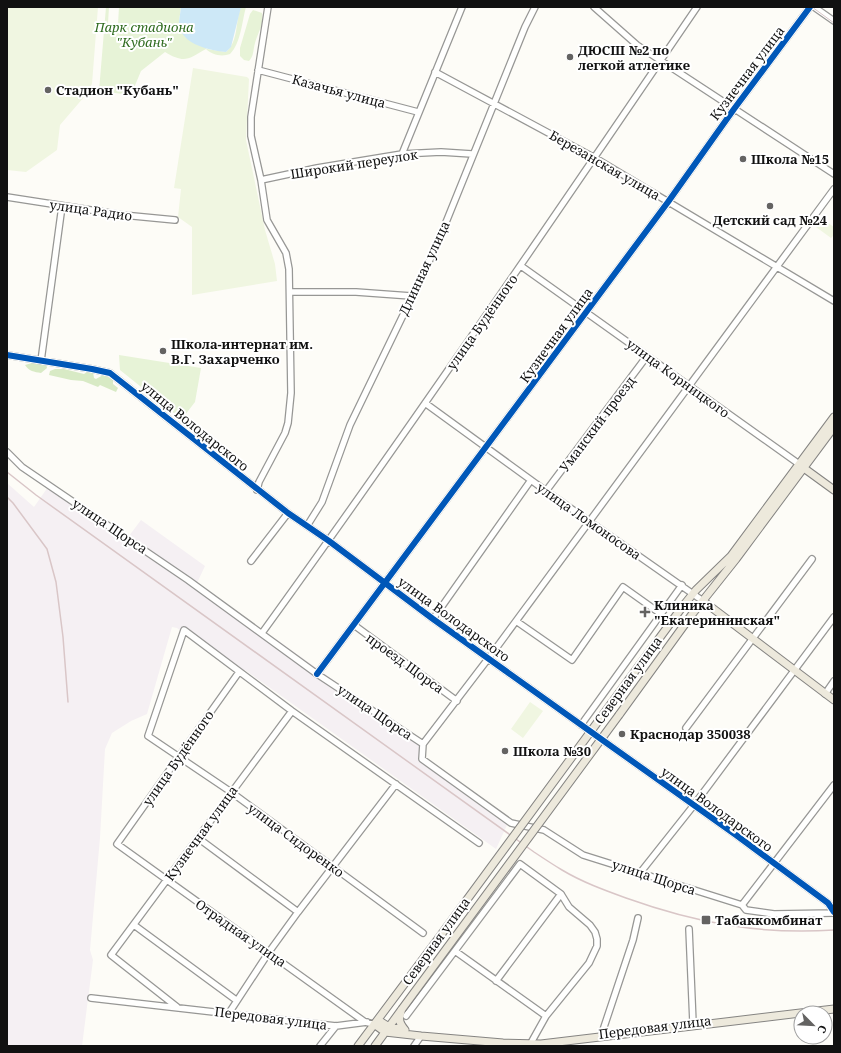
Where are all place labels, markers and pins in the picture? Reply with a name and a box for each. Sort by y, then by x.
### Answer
place label: ДЮСШ №2 по легкой атлетике [578,41,690,74]
marker: ДЮСШ №2 по легкой атлетике [565,52,575,62]
place label: Стадион "Кубань" [56,81,179,99]
marker: Стадион "Кубань" [43,85,53,95]
place label: Школа №15 [751,150,829,168]
marker: Школа №15 [738,154,748,164]
marker: Детский сад №24 [765,201,775,211]
place label: Детский сад №24 [713,211,828,229]
place label: Школа-интернат им. В.Г. Захарченко [171,335,313,368]
marker: Школа-интернат им. В.Г. Захарченко [158,346,168,356]
place label: Клиника "Екатерининская" [654,596,780,629]
marker: Клиника "Екатерининская" [639,606,651,618]
place label: Краснодар 350038 [630,725,751,743]
marker: Краснодар 350038 [617,729,627,739]
place label: Школа №30 [513,742,591,760]
marker: Школа №30 [500,746,510,756]
place label: Табаккомбинат [715,911,823,929]
marker: Табаккомбинат [700,914,712,926]

